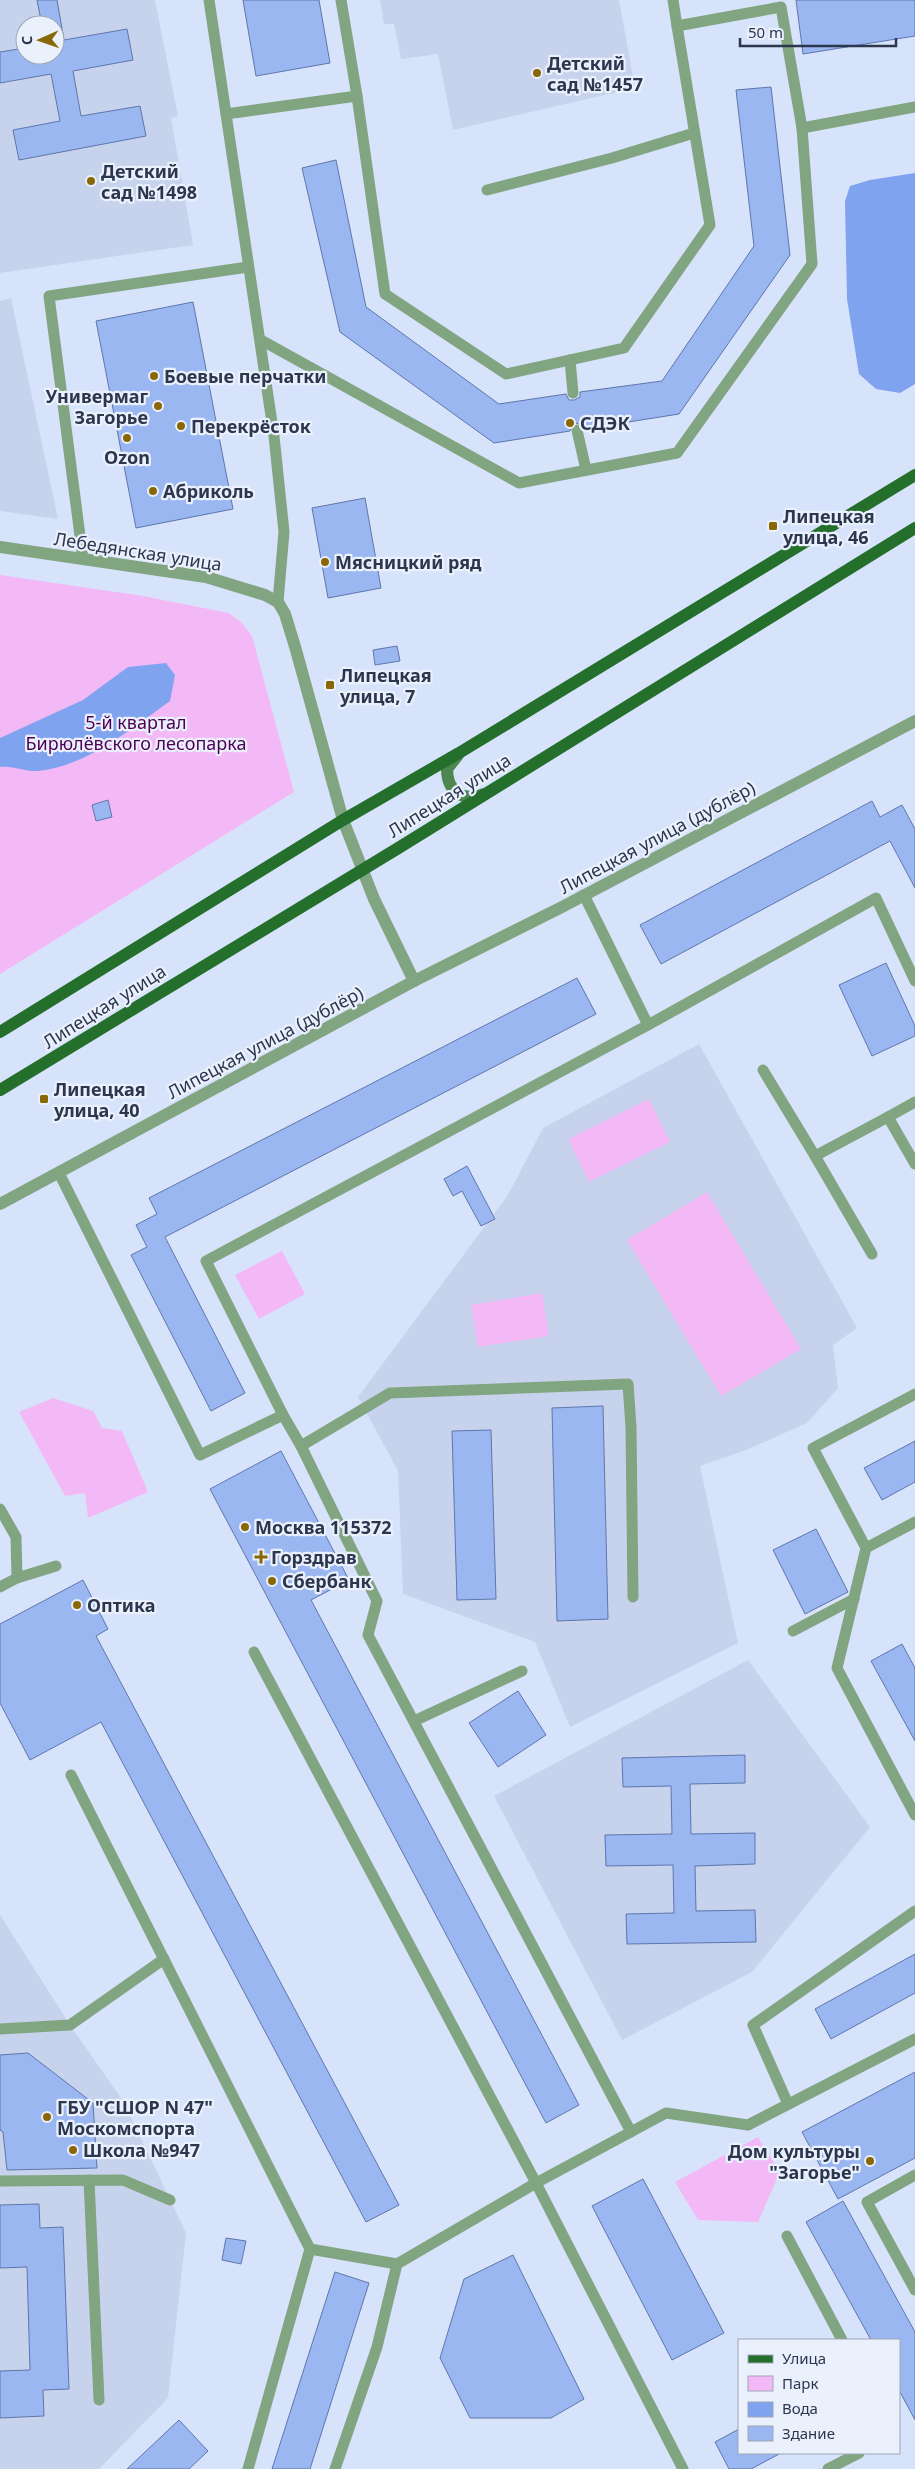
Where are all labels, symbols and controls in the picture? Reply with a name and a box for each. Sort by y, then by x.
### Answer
north arrow [15,15,65,65]
scale bar [740,15,896,47]
text: 50 m [748,22,783,42]
text: С [17,36,36,45]
place label: Детский сад №1457 [547,51,643,96]
marker: Детский сад №1457 [531,67,543,79]
place label: Детский сад №1498 [101,159,197,204]
marker: Детский сад №1498 [85,175,97,187]
place label: Боевые перчатки [164,364,326,388]
marker: Боевые перчатки [148,370,160,382]
place label: Универмаг Загорье [46,384,148,429]
marker: Универмаг Загорье [152,400,164,412]
place label: СДЭК [580,411,630,435]
place label: Перекрёсток [191,414,311,438]
marker: СДЭК [564,417,576,429]
marker: Перекрёсток [175,420,187,432]
marker: Ozon [121,432,133,444]
place label: Ozon [104,445,150,469]
place label: Абриколь [163,479,254,503]
marker: Абриколь [147,485,159,497]
place label: Липецкая улица, 46 [782,504,875,549]
marker: Липецкая улица, 46 [767,520,779,532]
street label: Лебедянская улица [52,526,224,576]
place label: Мясницкий ряд [335,550,482,574]
marker: Мясницкий ряд [319,556,331,568]
place label: Липецкая улица, 7 [339,663,432,708]
marker: Липецкая улица, 7 [324,679,336,691]
park label: 5-й квартал Бирюлёвского лесопарка [26,710,246,755]
street label: Липецкая улица [383,747,515,843]
street label: Липецкая улица (дублёр) [555,775,759,899]
street label: Липецкая улица [38,958,170,1054]
street label: Липецкая улица (дублёр) [163,980,367,1104]
place label: Липецкая улица, 40 [53,1077,146,1122]
marker: Липецкая улица, 40 [38,1093,50,1105]
place label: Москва 115372 [255,1515,392,1539]
marker: Москва 115372 [239,1521,251,1533]
place label: Горздрав [271,1545,357,1569]
marker: Горздрав [255,1551,267,1563]
place label: Сбербанк [282,1569,372,1593]
marker: Сбербанк [266,1575,278,1587]
place label: Оптика [87,1593,155,1617]
marker: Оптика [71,1599,83,1611]
place label: ГБУ "СШОР N 47" Москомспорта [57,2095,213,2140]
marker: ГБУ "СШОР N 47" Москомспорта [41,2111,53,2123]
place label: Школа №947 [83,2138,200,2162]
place label: Дом культуры "Загорье" [728,2139,860,2184]
marker: Школа №947 [67,2144,79,2156]
marker: Дом культуры "Загорье" [864,2155,876,2167]
legend [738,2339,900,2454]
text: Улица [782,2348,826,2368]
text: Парк [782,2373,818,2393]
text: Вода [782,2398,818,2418]
text: Здание [782,2423,835,2443]

